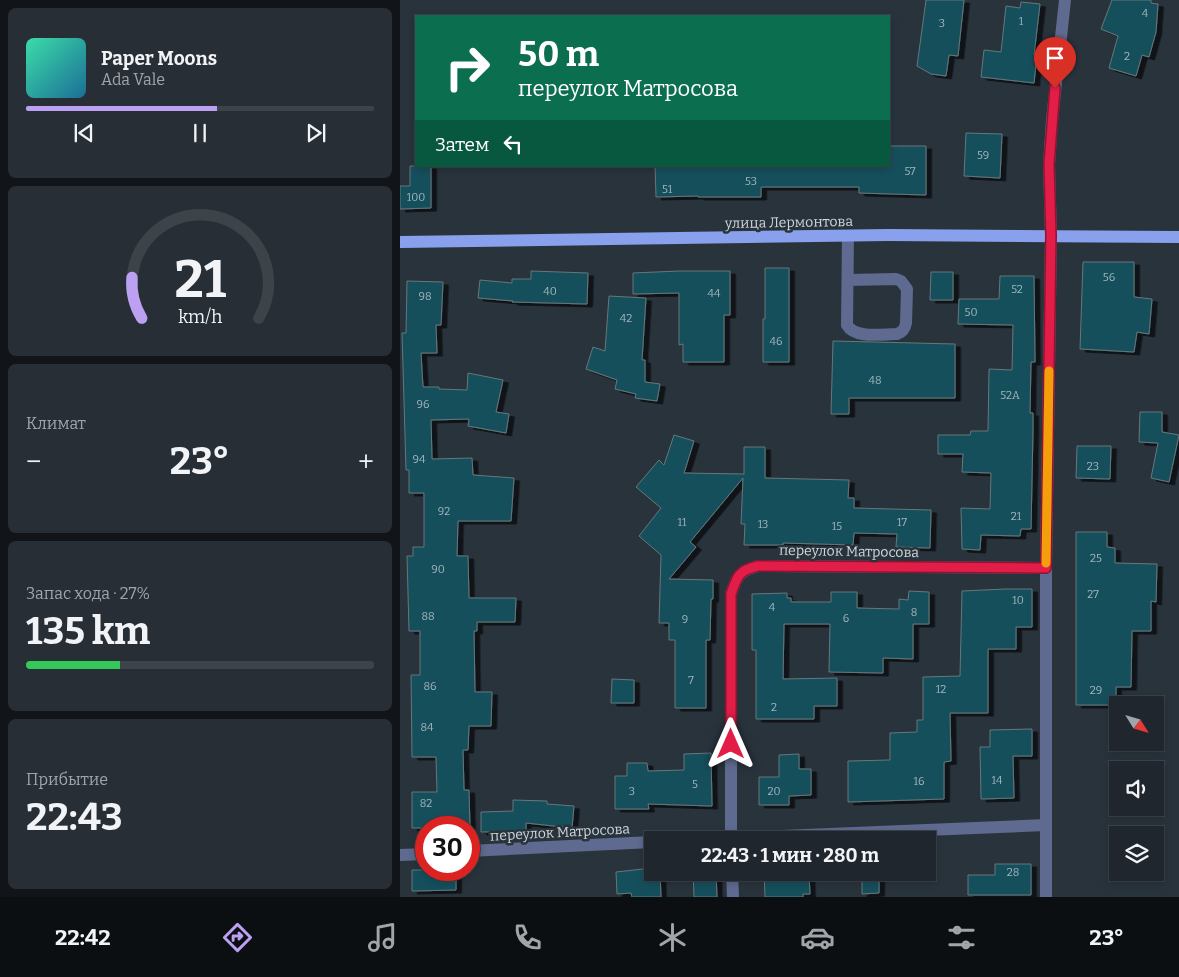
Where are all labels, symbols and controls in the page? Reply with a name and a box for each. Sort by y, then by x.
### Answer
house number: 4 [1142,7,1149,20]
house number: 1 [1019,15,1024,28]
house number: 3 [939,17,945,30]
text: 50 m [518,33,599,75]
icon: right [435,35,500,100]
pin [1034,37,1076,88]
icon: arrive [1041,44,1069,72]
text: Paper Moons [101,47,217,70]
house number: 2 [1124,50,1130,63]
text: Ada Vale [101,70,165,89]
text: переулок Матросова [518,75,738,102]
icon: previous [70,119,98,147]
icon: pause [186,119,214,147]
icon: next [302,119,330,147]
icon: left [499,130,527,158]
text: Затем [435,133,489,156]
house number: 59 [977,149,989,162]
house number: 57 [904,165,916,178]
house number: 53 [745,175,757,188]
house number: 51 [662,183,673,196]
house number: 100 [407,191,425,204]
street label: улица Лермонтова [724,213,853,232]
text: 21 [174,248,226,311]
house number: 56 [1103,271,1115,284]
house number: 52 [1011,283,1023,296]
house number: 40 [543,285,557,298]
house number: 44 [708,287,721,300]
house number: 98 [418,290,432,303]
text: km/h [178,306,222,328]
house number: 50 [965,306,977,319]
house number: 42 [620,312,632,325]
house number: 46 [770,335,782,348]
house number: 48 [868,374,882,387]
house number: 52А [1000,389,1020,402]
house number: 96 [417,398,429,411]
text: Климат [26,414,86,433]
text: 23° [170,438,230,484]
text: − [26,445,41,478]
text: + [358,445,374,478]
house number: 94 [413,453,426,466]
house number: 23 [1087,460,1099,473]
house number: 92 [438,505,450,518]
house number: 21 [1011,510,1022,523]
house number: 11 [678,516,687,529]
house number: 17 [897,516,907,529]
house number: 13 [758,518,768,531]
house number: 15 [832,520,842,533]
street label: переулок Матросова [779,542,920,561]
house number: 25 [1090,552,1102,565]
house number: 90 [431,563,445,576]
text: Запас хода · 27% [26,584,150,603]
house number: 27 [1087,588,1099,601]
house number: 10 [1012,594,1024,607]
house number: 4 [769,601,776,614]
house number: 8 [911,606,917,619]
text: 135 km [26,608,150,654]
house number: 88 [421,610,435,623]
house number: 6 [843,612,849,625]
house number: 9 [682,613,688,626]
house number: 7 [688,674,694,687]
house number: 86 [423,680,437,693]
house number: 12 [936,683,946,696]
house number: 29 [1090,684,1102,697]
north arrow [1109,696,1164,751]
map controls [1109,696,1164,881]
house number: 2 [771,701,777,714]
position arrow [704,717,756,769]
house number: 84 [420,721,434,734]
button: sound [1109,761,1164,816]
text: Прибытие [26,770,108,789]
house number: 14 [992,774,1003,787]
house number: 16 [914,775,924,788]
house number: 5 [692,778,698,791]
house number: 3 [629,785,635,798]
house number: 20 [767,785,781,798]
text: 22:43 [26,794,123,840]
house number: 82 [420,797,432,810]
speed limit sign: 30 [415,816,480,881]
street label: переулок Матросова [490,820,631,845]
button: layers [1109,826,1164,881]
text: 22:43 · 1 мин · 280 m [701,844,879,867]
house number: 28 [1007,866,1019,879]
icon: directions [220,920,255,955]
icon: music [365,920,400,955]
icon: phone [510,920,545,955]
icon: climate [655,920,690,955]
icon: car [800,920,835,955]
icon: filters [944,920,979,955]
text: 22:42 [55,924,111,951]
text: 23° [1089,924,1124,951]

